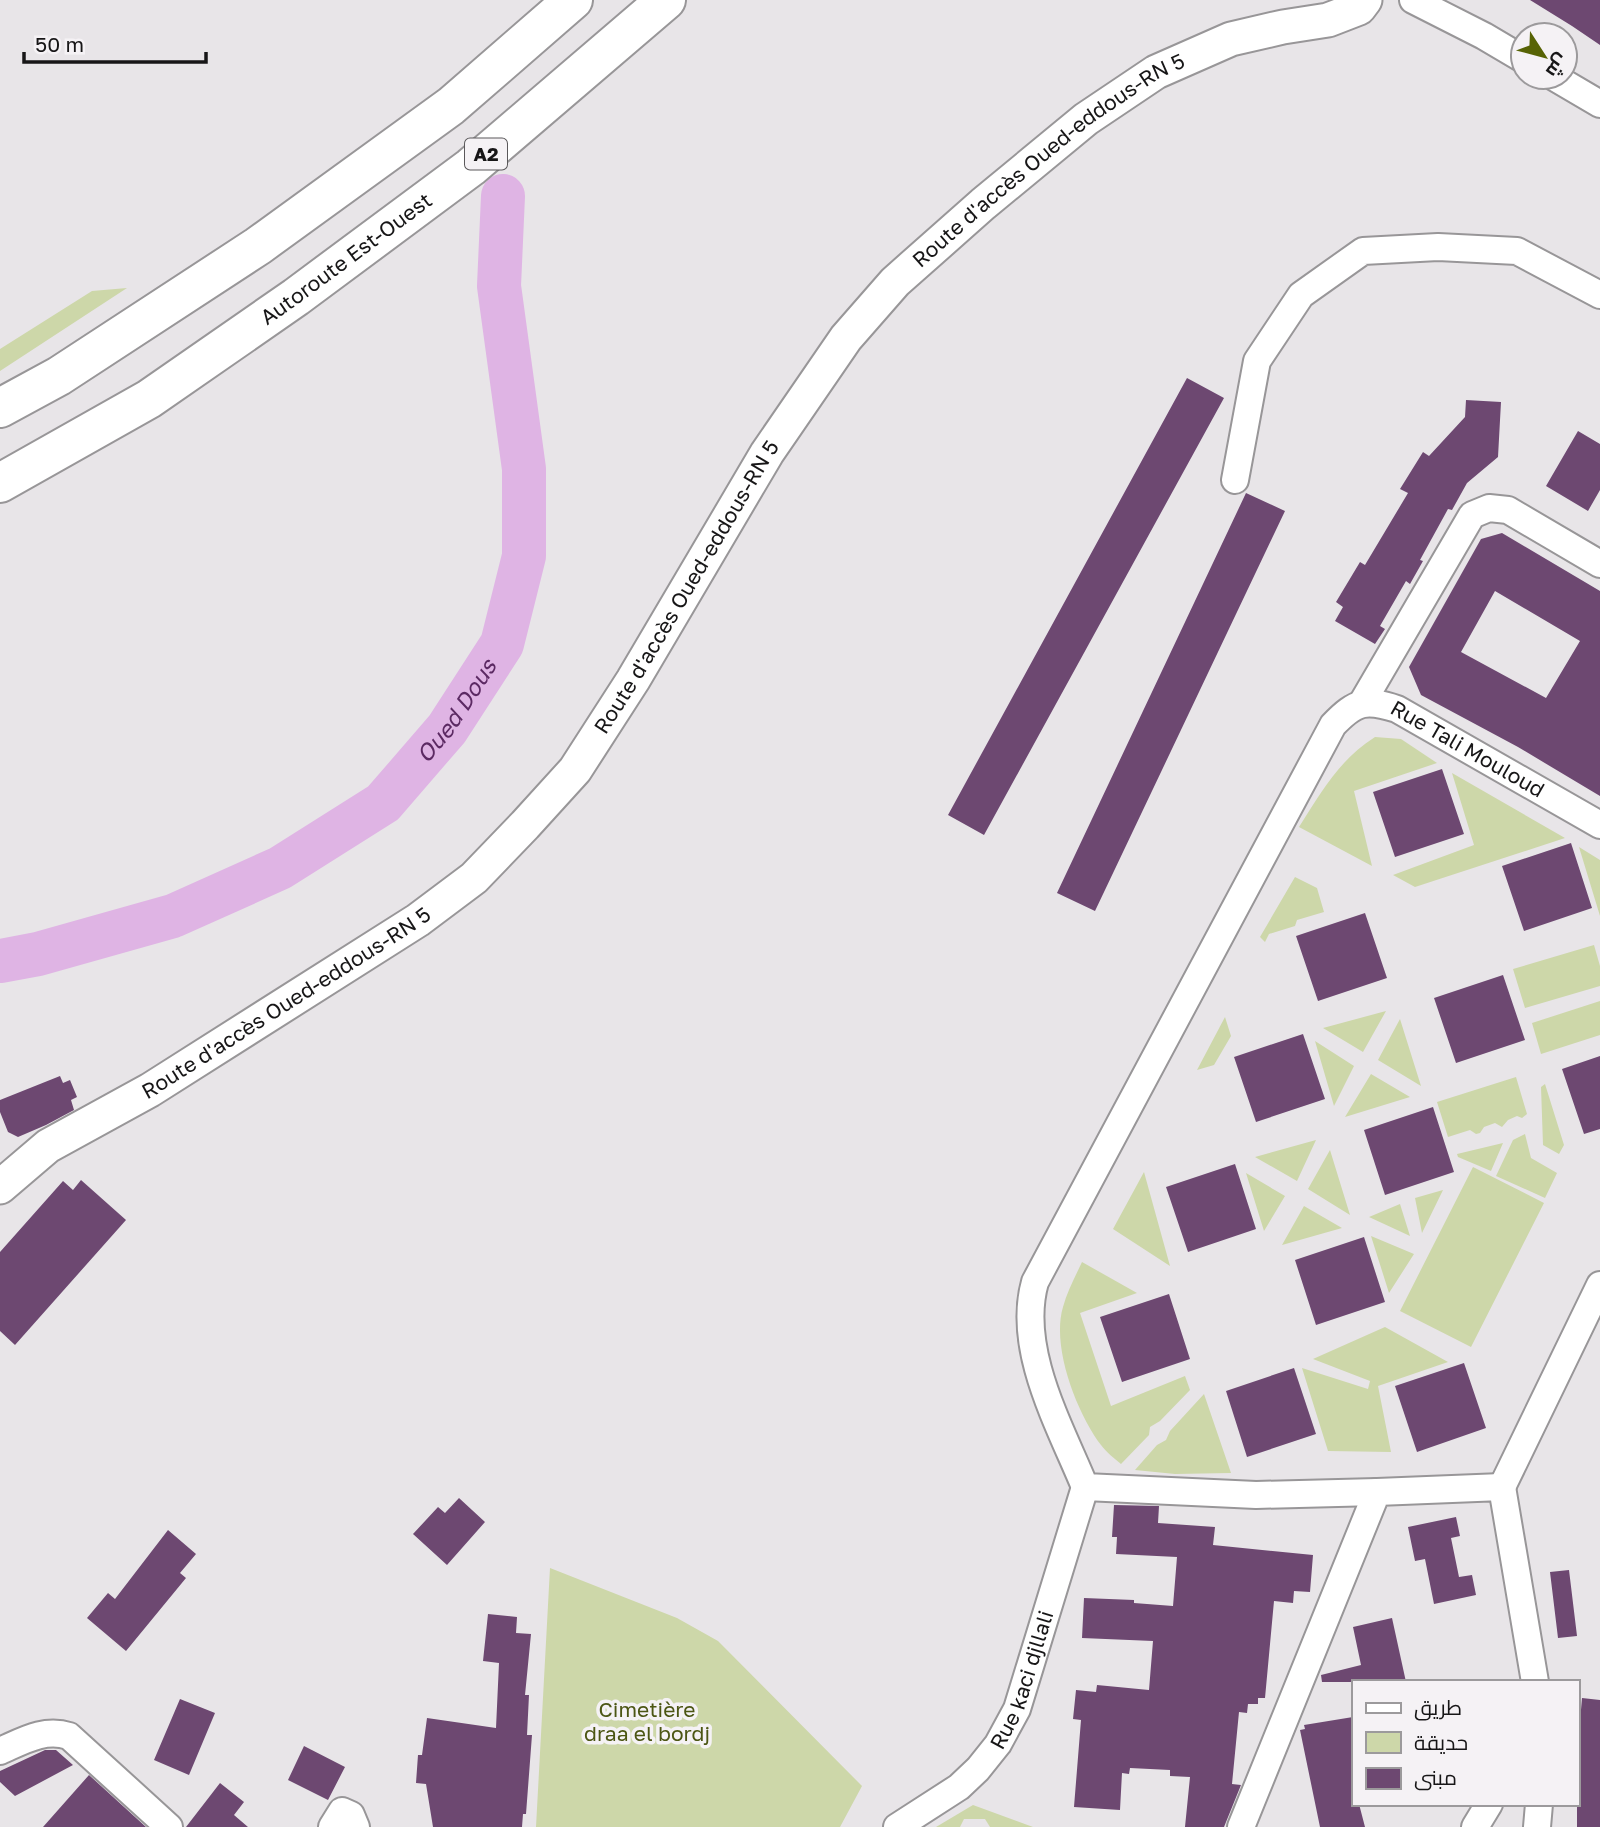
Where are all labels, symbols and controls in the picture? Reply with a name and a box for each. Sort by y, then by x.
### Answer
scale bar [24,21,206,65]
north arrow [1509,21,1579,91]
text: 50 m [35,31,84,57]
street label: Route d'accès Oued-eddous-RN 5 [907,47,1188,273]
text: ش [1541,49,1575,83]
road number: A2 [465,138,507,170]
street label: Autoroute Est-Ouest [255,187,437,330]
street label: Route d'accès Oued-eddous-RN 5 [588,435,784,738]
water label: Oued Dous [410,653,502,768]
street label: Rue Tali Mouloud [1386,694,1549,802]
street label: Route d'accès Oued-eddous-RN 5 [137,901,436,1104]
street label: Rue kaci djllali [984,1607,1058,1753]
legend [1352,1680,1579,1806]
text: طريق [1414,1694,1462,1721]
park label: Cimetière draa el bordj [584,1696,710,1746]
text: حديقة [1414,1729,1468,1755]
text: مبنى [1414,1764,1457,1791]

